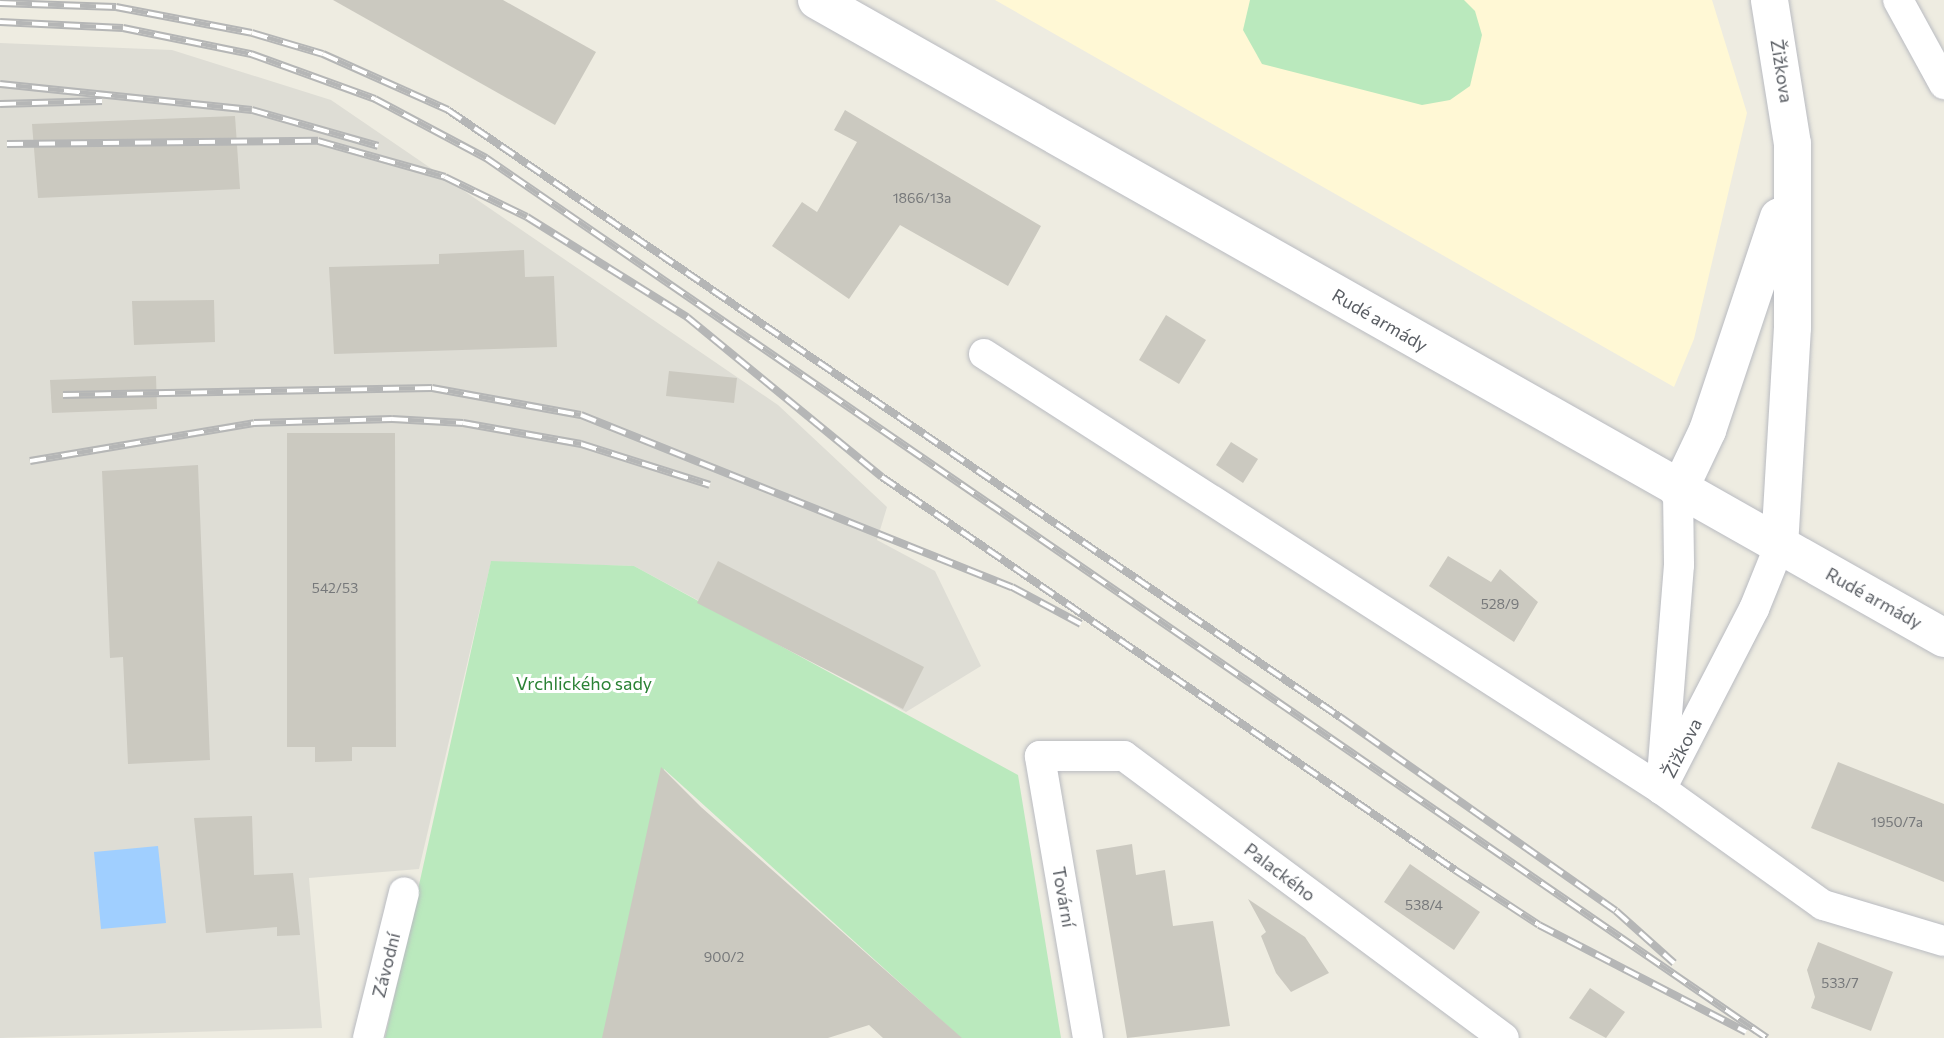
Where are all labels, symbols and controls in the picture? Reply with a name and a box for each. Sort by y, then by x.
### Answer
street label: Žižkova [1766,38,1798,104]
house number: 1866/13a [893,190,951,206]
street label: Rudé armády [1328,284,1432,356]
street label: Rudé armády [1822,563,1926,633]
house number: 542/53 [312,580,358,596]
house number: 528/9 [1481,596,1519,612]
park label: Vrchlického sady [516,672,652,694]
street label: Žižkova [1658,715,1706,781]
house number: 1950/7a [1871,814,1923,830]
street label: Palackého [1240,838,1320,906]
street label: Tovární [1048,865,1080,929]
house number: 538/4 [1405,897,1443,913]
street label: Závodní [368,930,404,1000]
house number: 900/2 [704,949,744,965]
house number: 533/7 [1821,975,1859,991]

